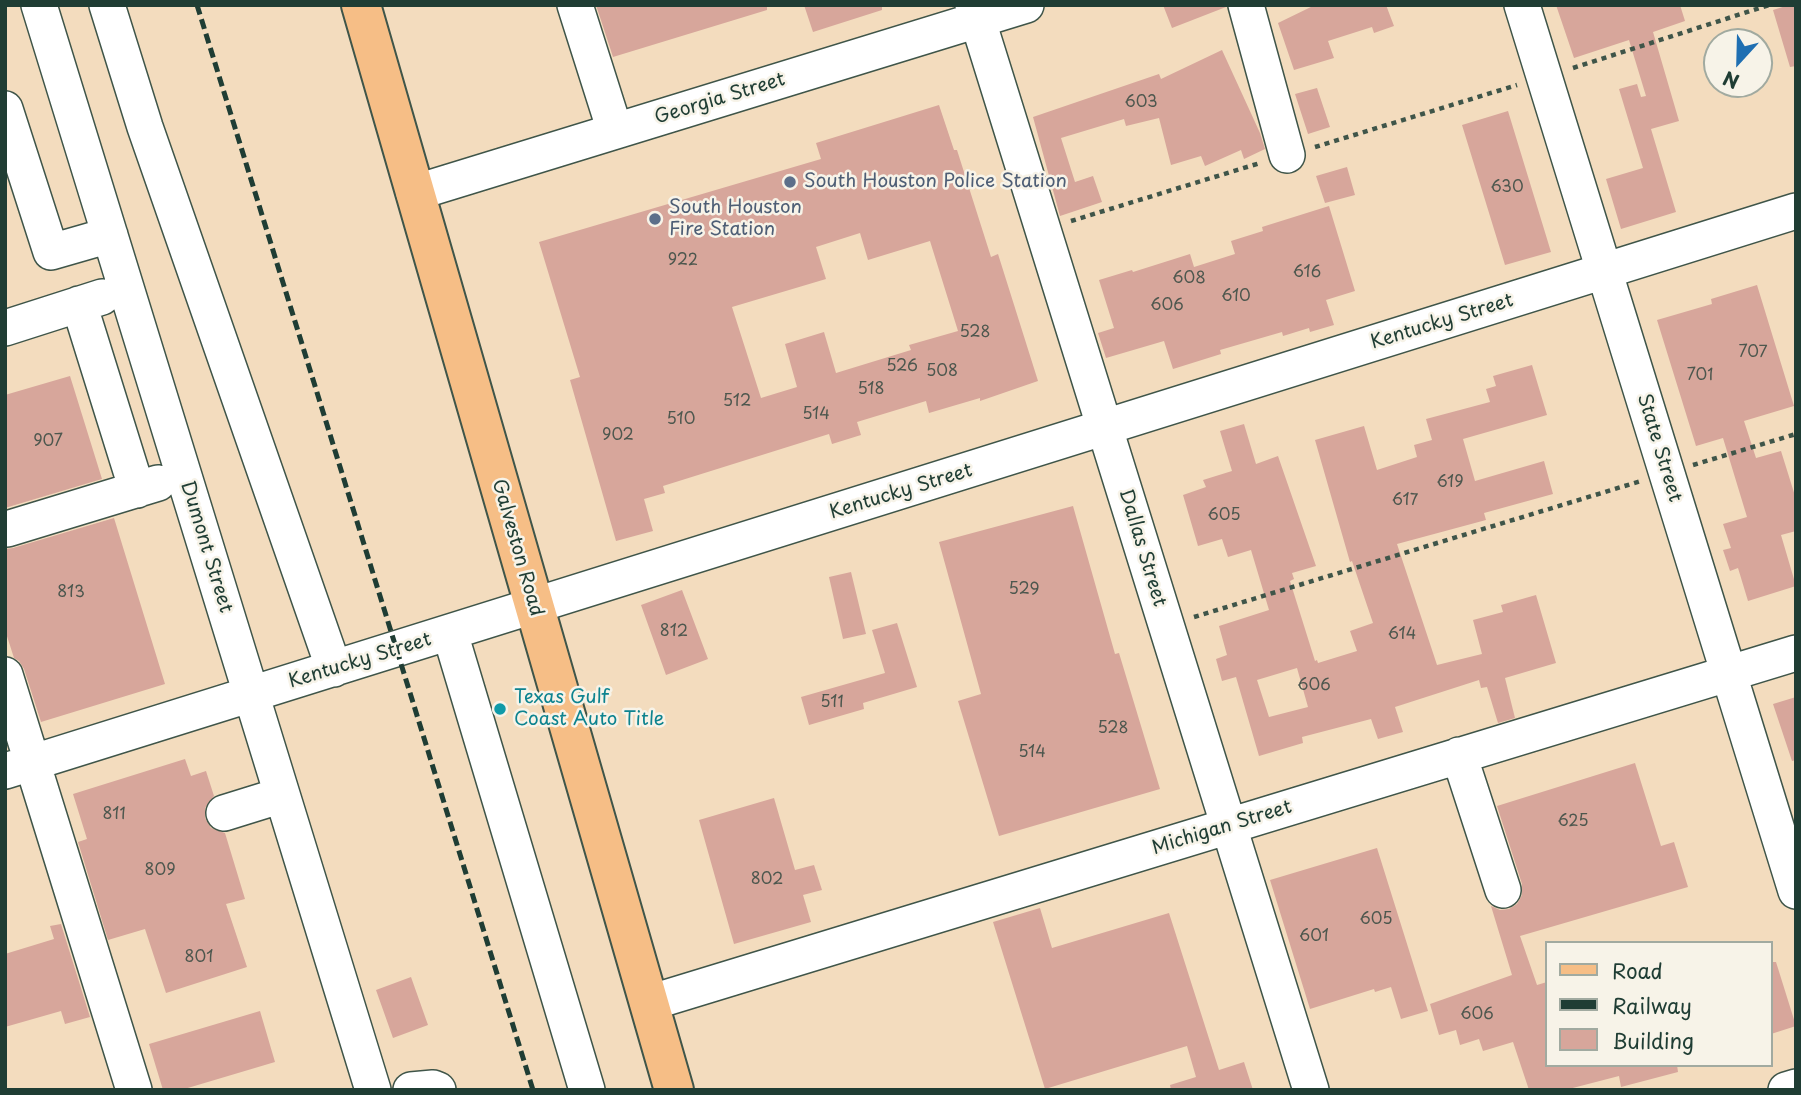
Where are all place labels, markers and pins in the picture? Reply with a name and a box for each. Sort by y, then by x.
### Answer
place label: South Houston Police Station [804,171,1067,193]
marker: South Houston Police Station [782,174,798,190]
place label: South Houston Fire Station [669,197,802,241]
marker: South Houston Fire Station [647,211,663,227]
place label: Texas Gulf Coast Auto Title [514,687,665,731]
marker: Texas Gulf Coast Auto Title [492,701,508,717]

